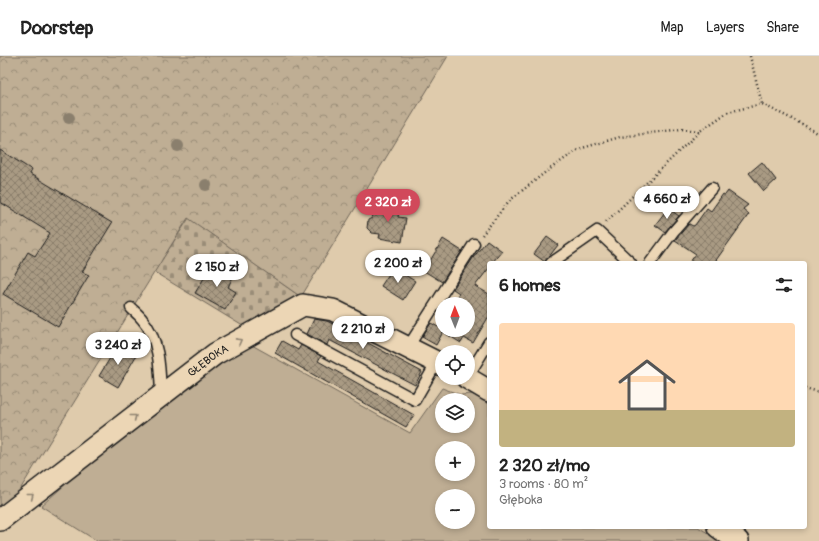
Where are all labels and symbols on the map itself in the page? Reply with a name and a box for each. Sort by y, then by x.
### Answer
pin: 4 660 zł [626,186,708,220]
pin: 2 320 zł [347,189,429,223]
pin: 2 200 zł [357,250,439,284]
pin: 2 150 zł [176,254,258,288]
north arrow [435,297,475,337]
pin: 2 210 zł [322,316,404,350]
pin: 3 240 zł [77,332,159,366]
one-way arrow [235,338,242,345]
street label: GŁĘBOKA [185,342,230,379]
one-way arrow [129,414,136,421]
one-way arrow [26,494,33,501]

